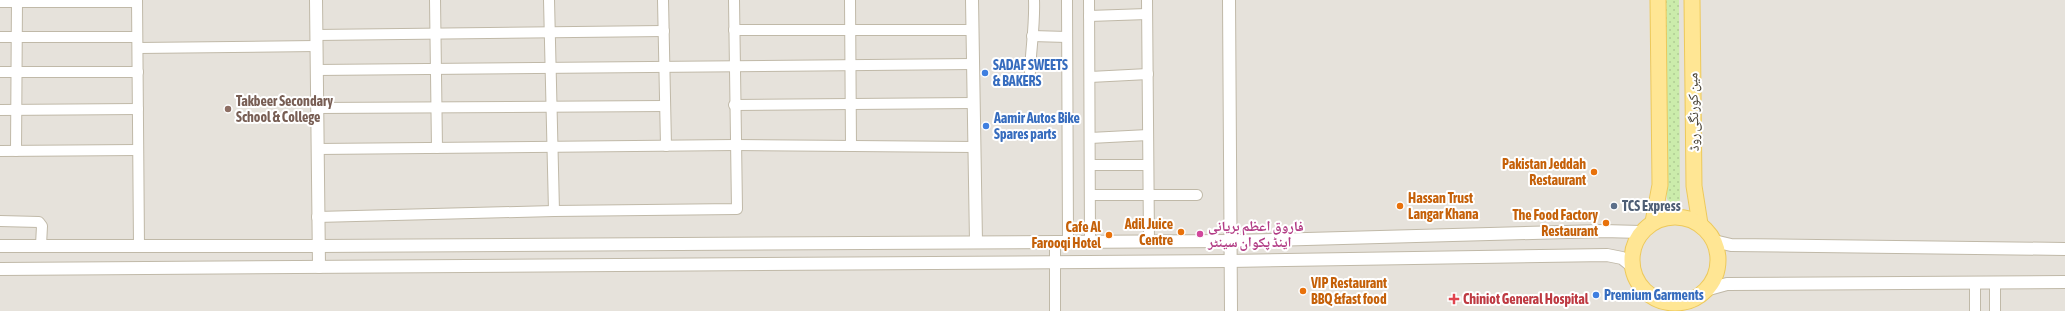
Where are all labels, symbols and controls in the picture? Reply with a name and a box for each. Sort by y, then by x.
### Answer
place label: SADAF SWEETS & BAKERS [993,57,1068,89]
marker: SADAF SWEETS & BAKERS [980,68,990,78]
street label: مین کورنگی روڈ [1684,72,1703,152]
place label: Takbeer Secondary School & College [236,93,333,125]
marker: Takbeer Secondary School & College [223,104,233,114]
place label: Aamir Autos Bike Spares parts [993,110,1080,142]
marker: Aamir Autos Bike Spares parts [981,121,991,131]
place label: Pakistan Jeddah Restaurant [1502,156,1586,188]
marker: Pakistan Jeddah Restaurant [1589,167,1599,177]
place label: Hassan Trust Langar Khana [1408,190,1479,222]
place label: TCS Express [1622,198,1681,214]
marker: Hassan Trust Langar Khana [1395,201,1405,211]
marker: TCS Express [1609,201,1619,211]
place label: The Food Factory Restaurant [1513,207,1598,239]
place label: Adil Juice Centre [1124,216,1173,248]
place label: فاروق اعظم بریانی اینڈ پکوان سینٹر [1207,218,1304,251]
marker: The Food Factory Restaurant [1601,218,1611,228]
place label: Cafe Al Farooqi Hotel [1031,219,1101,251]
marker: Adil Juice Centre [1176,227,1186,237]
marker: فاروق اعظم بریانی اینڈ پکوان سینٹر [1195,229,1205,239]
marker: Cafe Al Farooqi Hotel [1104,230,1114,240]
place label: VIP Restaurant BBQ &fast food [1310,275,1387,307]
marker: VIP Restaurant BBQ &fast food [1298,286,1308,296]
place label: Premium Garments [1604,287,1704,303]
marker: Premium Garments [1591,290,1601,300]
place label: Chiniot General Hospital [1463,291,1589,307]
marker: Chiniot General Hospital [1448,293,1460,305]

